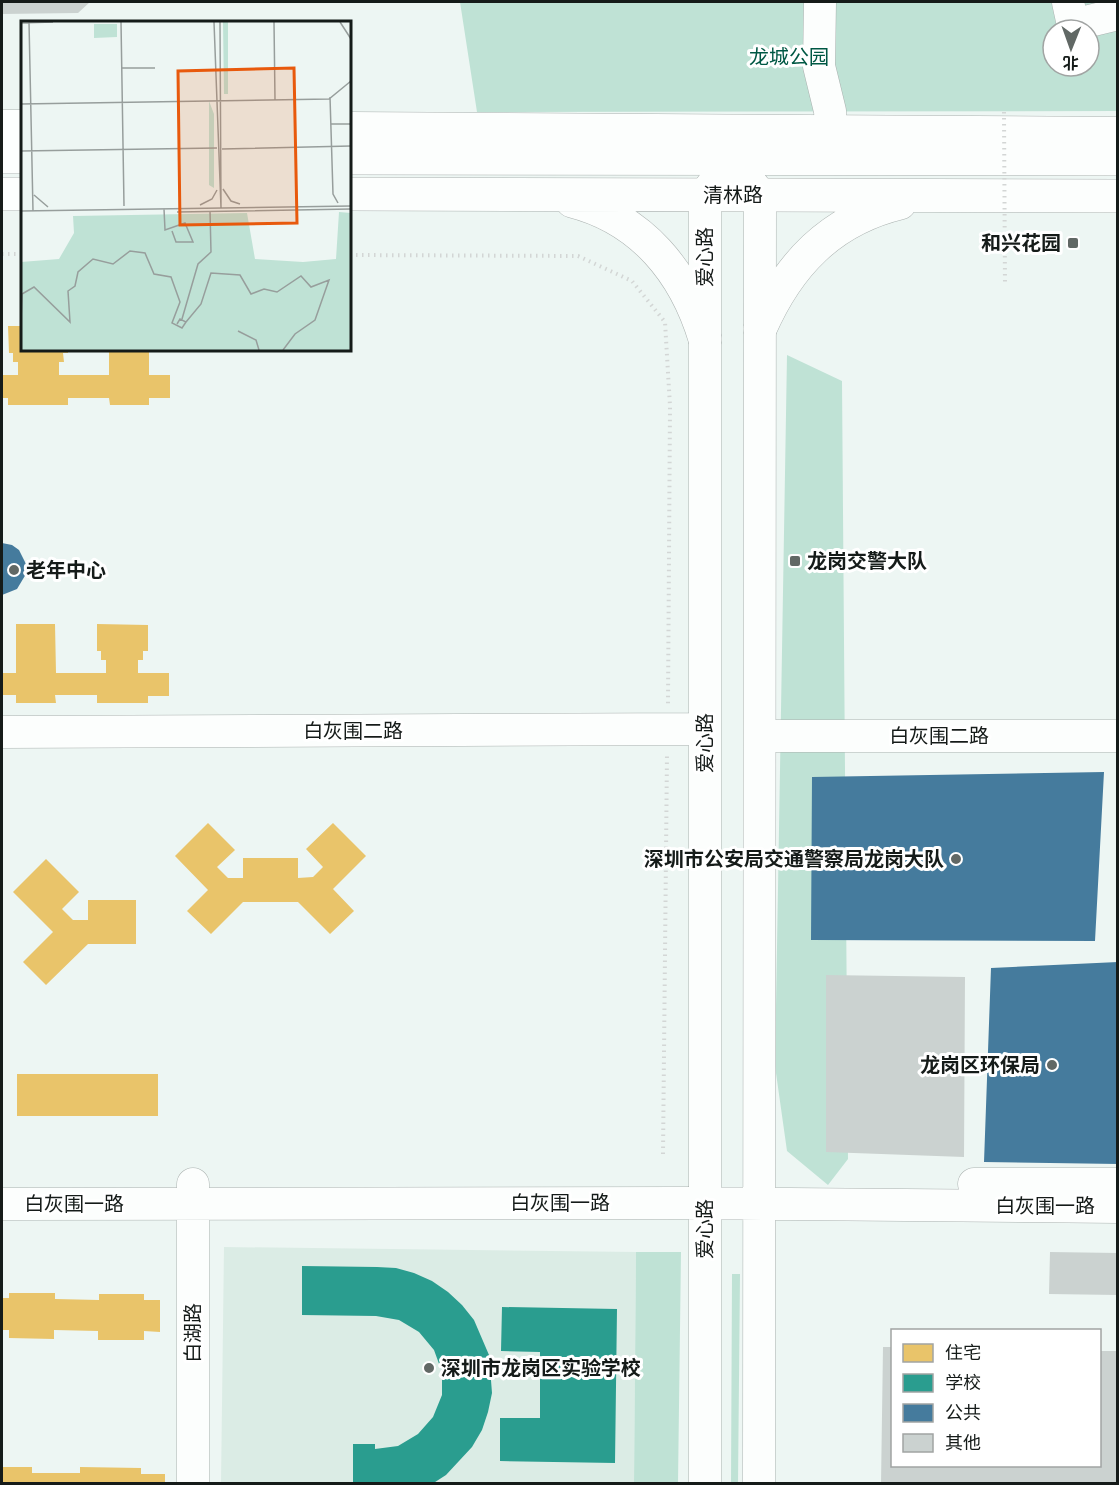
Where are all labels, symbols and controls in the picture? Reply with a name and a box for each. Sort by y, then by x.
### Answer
north arrow [1041,18,1101,78]
inset map [21,21,351,351]
park label: 龙城公园 [749,45,829,69]
text: 北 [1063,53,1079,72]
street label: 清林路 [703,183,763,207]
street label: 爱心路 [693,227,717,287]
place label: 和兴花园 [981,231,1061,255]
marker: 和兴花园 [1066,236,1080,250]
place label: 龙岗交警大队 [807,549,927,573]
marker: 龙岗交警大队 [788,554,802,568]
place label: 老年中心 [26,558,106,582]
marker: 老年中心 [7,563,21,577]
street label: 爱心路 [693,713,717,773]
street label: 白灰围二路 [303,719,403,743]
street label: 白灰围二路 [889,724,989,748]
place label: 深圳市公安局交通警察局龙岗大队 [644,847,944,871]
marker: 深圳市公安局交通警察局龙岗大队 [949,852,963,866]
place label: 龙岗区环保局 [920,1053,1040,1077]
marker: 龙岗区环保局 [1045,1058,1059,1072]
street label: 白灰围一路 [510,1191,610,1215]
street label: 白灰围一路 [24,1192,124,1216]
street label: 白灰围一路 [995,1194,1095,1218]
street label: 爱心路 [693,1199,717,1259]
street label: 白湖路 [181,1303,205,1363]
legend [891,1329,1101,1467]
text: 住宅 [945,1342,981,1363]
place label: 深圳市龙岗区实验学校 [441,1356,641,1380]
marker: 深圳市龙岗区实验学校 [422,1361,436,1375]
text: 学校 [945,1372,981,1393]
text: 公共 [945,1402,981,1423]
text: 其他 [945,1432,981,1453]

